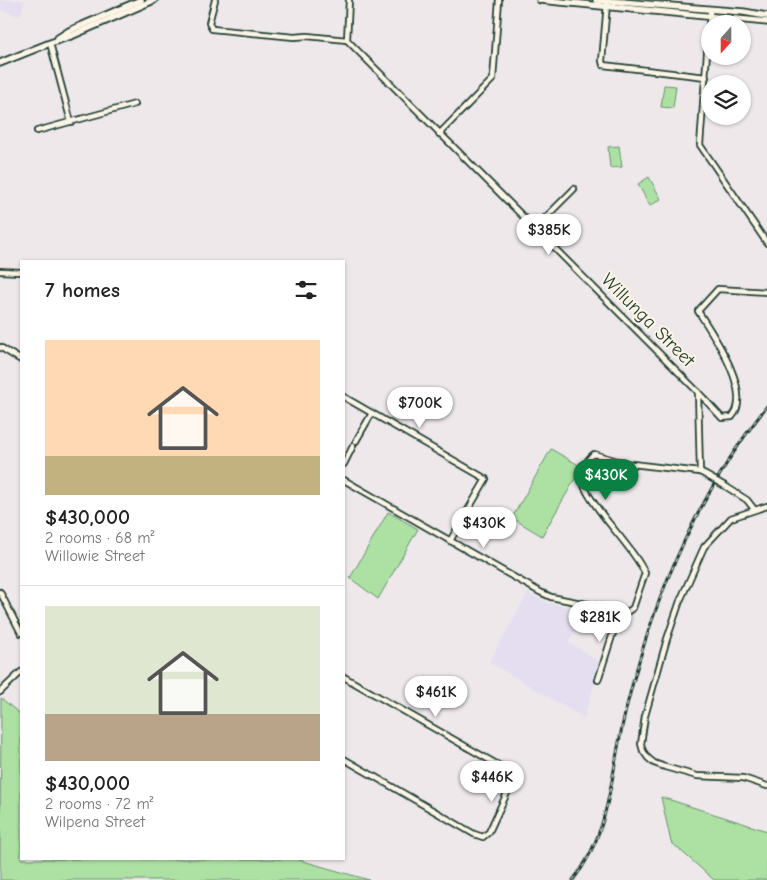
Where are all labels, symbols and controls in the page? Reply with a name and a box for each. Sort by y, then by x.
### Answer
north arrow [701,15,751,65]
map controls [701,15,751,125]
button: layers [701,75,751,125]
pin: $385K [514,214,584,256]
text: $385K [527,221,571,239]
street label: Willunga Street [597,269,700,372]
icon: filters [292,276,320,304]
text: 7 homes [45,278,120,302]
icon: home [138,373,228,463]
pin: $700K [385,386,455,429]
text: $700K [398,394,442,412]
pin: $430K [571,458,641,501]
text: $430K [584,466,628,484]
text: $430,000 [45,505,130,529]
pin: $430K [449,506,519,549]
text: $430K [462,514,506,532]
text: 2 rooms · 68 m² [45,529,155,547]
text: Willowie Street [45,547,144,565]
pin: $281K [565,600,635,643]
text: $281K [579,608,621,626]
icon: home [138,638,228,728]
pin: $461K [401,676,471,718]
text: $461K [416,683,456,701]
pin: $446K [457,760,527,803]
text: $446K [471,768,513,786]
text: $430,000 [45,771,130,795]
text: 2 rooms · 72 m² [45,795,154,813]
text: Wilpena Street [45,813,145,831]

